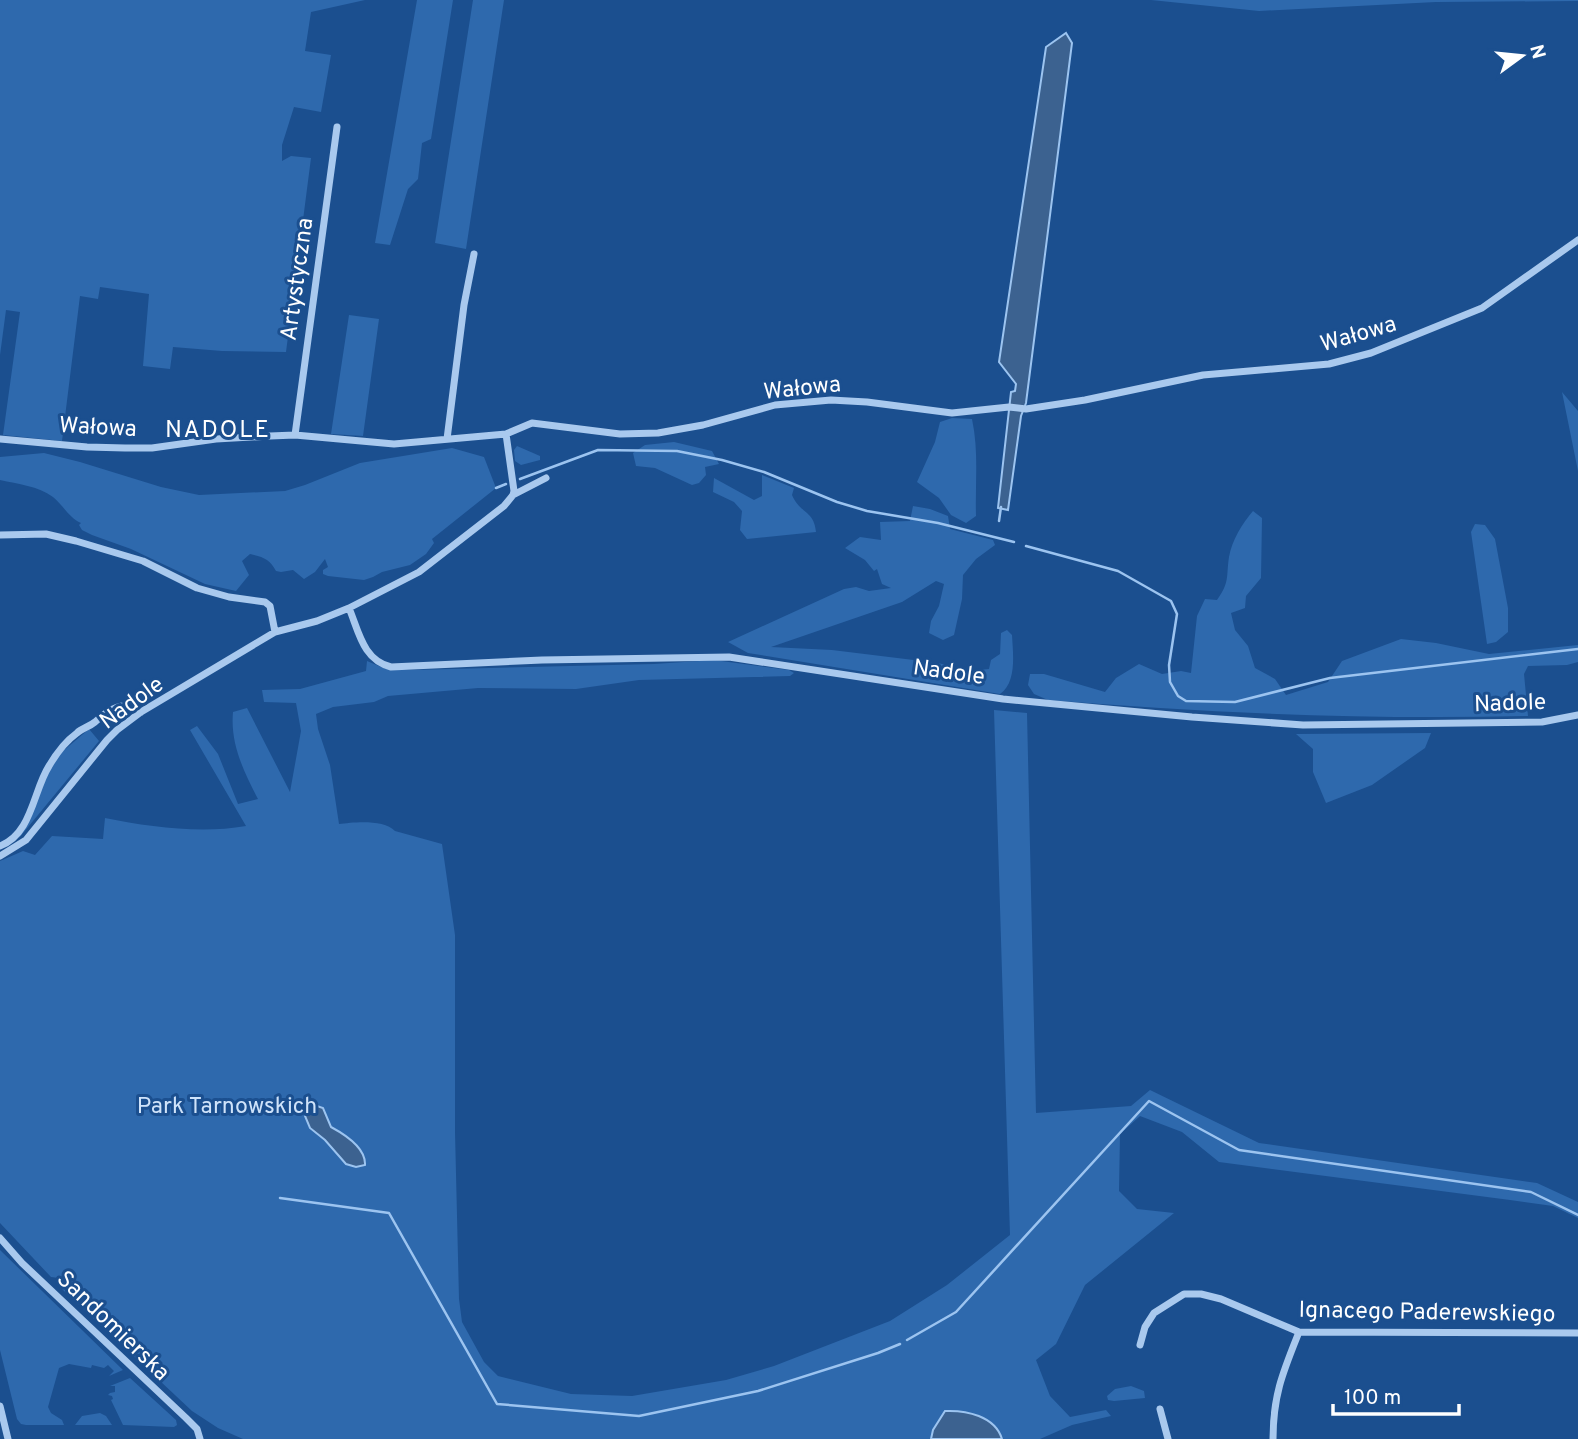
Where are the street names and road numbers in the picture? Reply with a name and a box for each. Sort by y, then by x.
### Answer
street label: Artystyczna [275,216,321,343]
street label: Wałowa [1317,311,1400,360]
street label: Wałowa [762,371,842,408]
street label: Wałowa [58,412,137,445]
street label: Nadole [911,654,986,693]
street label: Nadole [95,671,170,737]
street label: Nadole [1474,689,1547,720]
street label: Sandomierska [50,1266,175,1388]
street label: Ignacego Paderewskiego [1298,1297,1556,1330]

